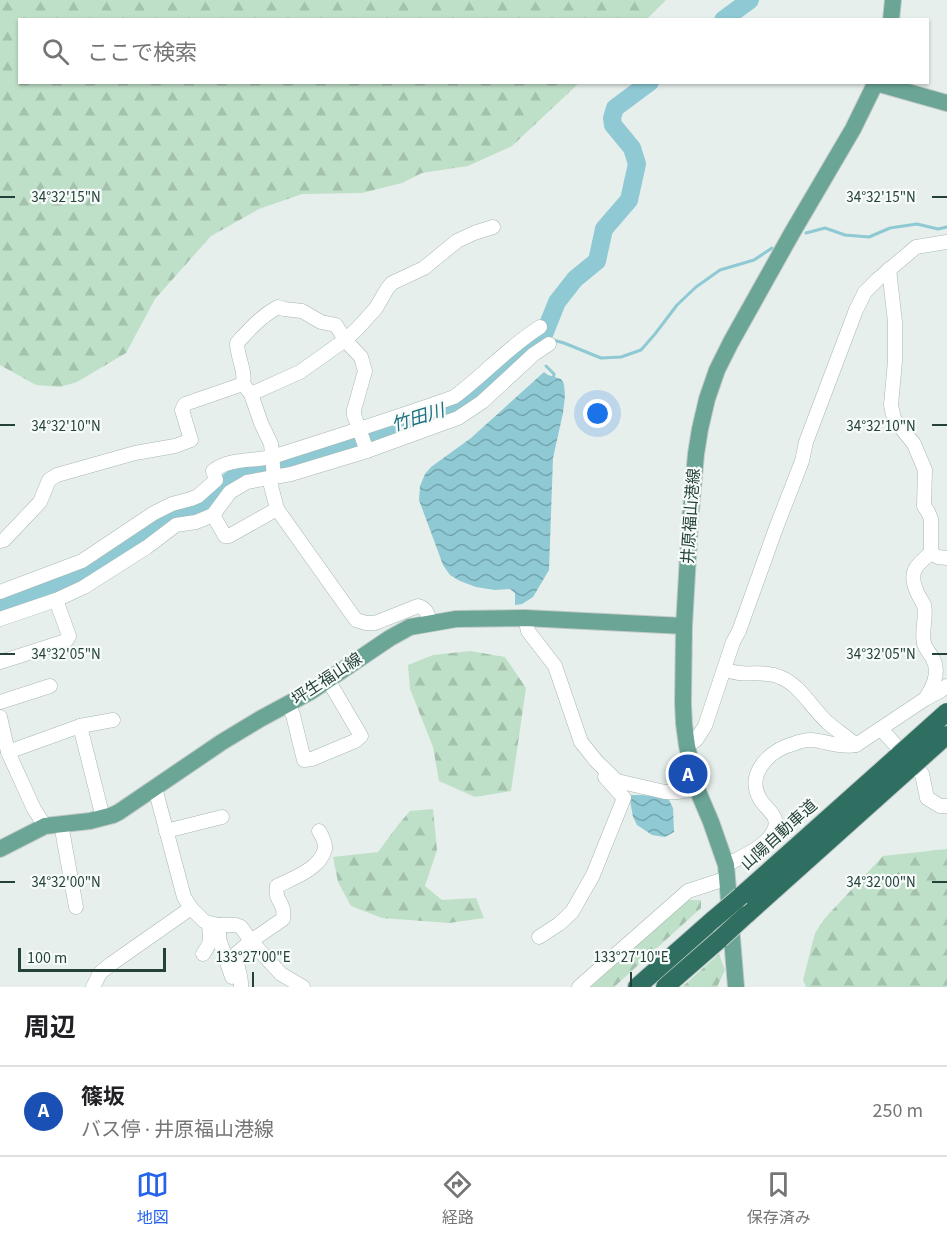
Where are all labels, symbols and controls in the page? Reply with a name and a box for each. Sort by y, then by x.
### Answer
search box [18,18,929,84]
icon: search [39,35,72,68]
text: ここで検索 [87,37,197,69]
text: 34°32'15"N [31,187,101,208]
text: 34°32'15"N [846,187,916,208]
water label: 竹田川 [389,398,449,438]
your location [583,399,612,428]
text: 34°32'10"N [31,416,101,437]
text: 34°32'10"N [846,416,916,437]
street label: 井原福山港線 [677,467,705,565]
text: 34°32'05"N [31,644,101,665]
text: 34°32'05"N [846,644,916,665]
street label: 坪生福山線 [287,648,367,710]
pin: A [668,752,708,796]
street label: 山陽自動車道 [736,795,822,875]
text: 34°32'00"N [31,872,101,893]
text: 34°32'00"N [846,872,916,893]
scale bar [18,945,166,972]
text: 100 m [27,947,67,969]
text: 133°27'00"E [215,947,291,968]
text: 133°27'10"E [593,947,669,968]
text: 周辺 [24,1009,76,1046]
text: 篠坂 [81,1081,125,1113]
text: A [38,1097,49,1125]
text: 250 m [873,1097,923,1125]
text: バス停 · 井原福山港線 [81,1116,274,1144]
tab: 地図 [136,1168,169,1229]
tab: 経路 [441,1168,474,1229]
tab: 保存済み [747,1168,811,1229]

